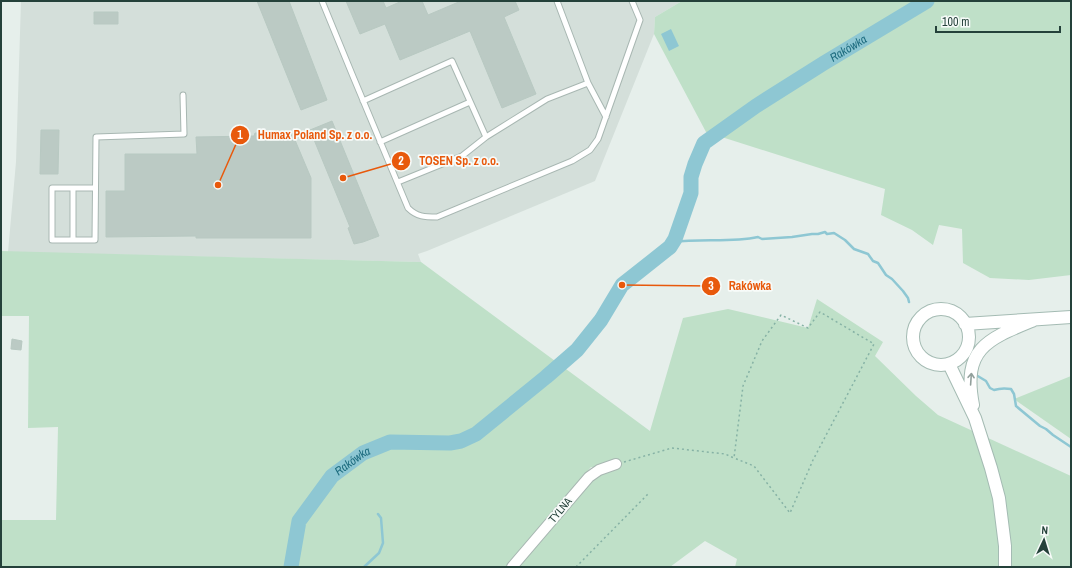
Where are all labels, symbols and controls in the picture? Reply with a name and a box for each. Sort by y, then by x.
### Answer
scale bar [936,8,1060,34]
text: 100 m [942,14,969,30]
water label: Rakówka [827,31,870,66]
callout: Humax Poland Sp. z o.o. [230,123,380,147]
text: 1 [237,127,243,143]
text: Humax Poland Sp. z o.o. [258,127,372,143]
callout: TOSEN Sp. z o.o. [391,149,507,173]
text: 2 [398,153,404,169]
text: TOSEN Sp. z o.o. [419,153,499,169]
callout: Rakówka [701,274,780,298]
text: 3 [708,278,714,294]
text: Rakówka [729,278,772,294]
one-way arrow [967,373,974,386]
water label: Rakówka [331,443,373,479]
street label: TYLNA [545,494,575,526]
north arrow [1024,520,1064,560]
text: N [1041,523,1048,537]

